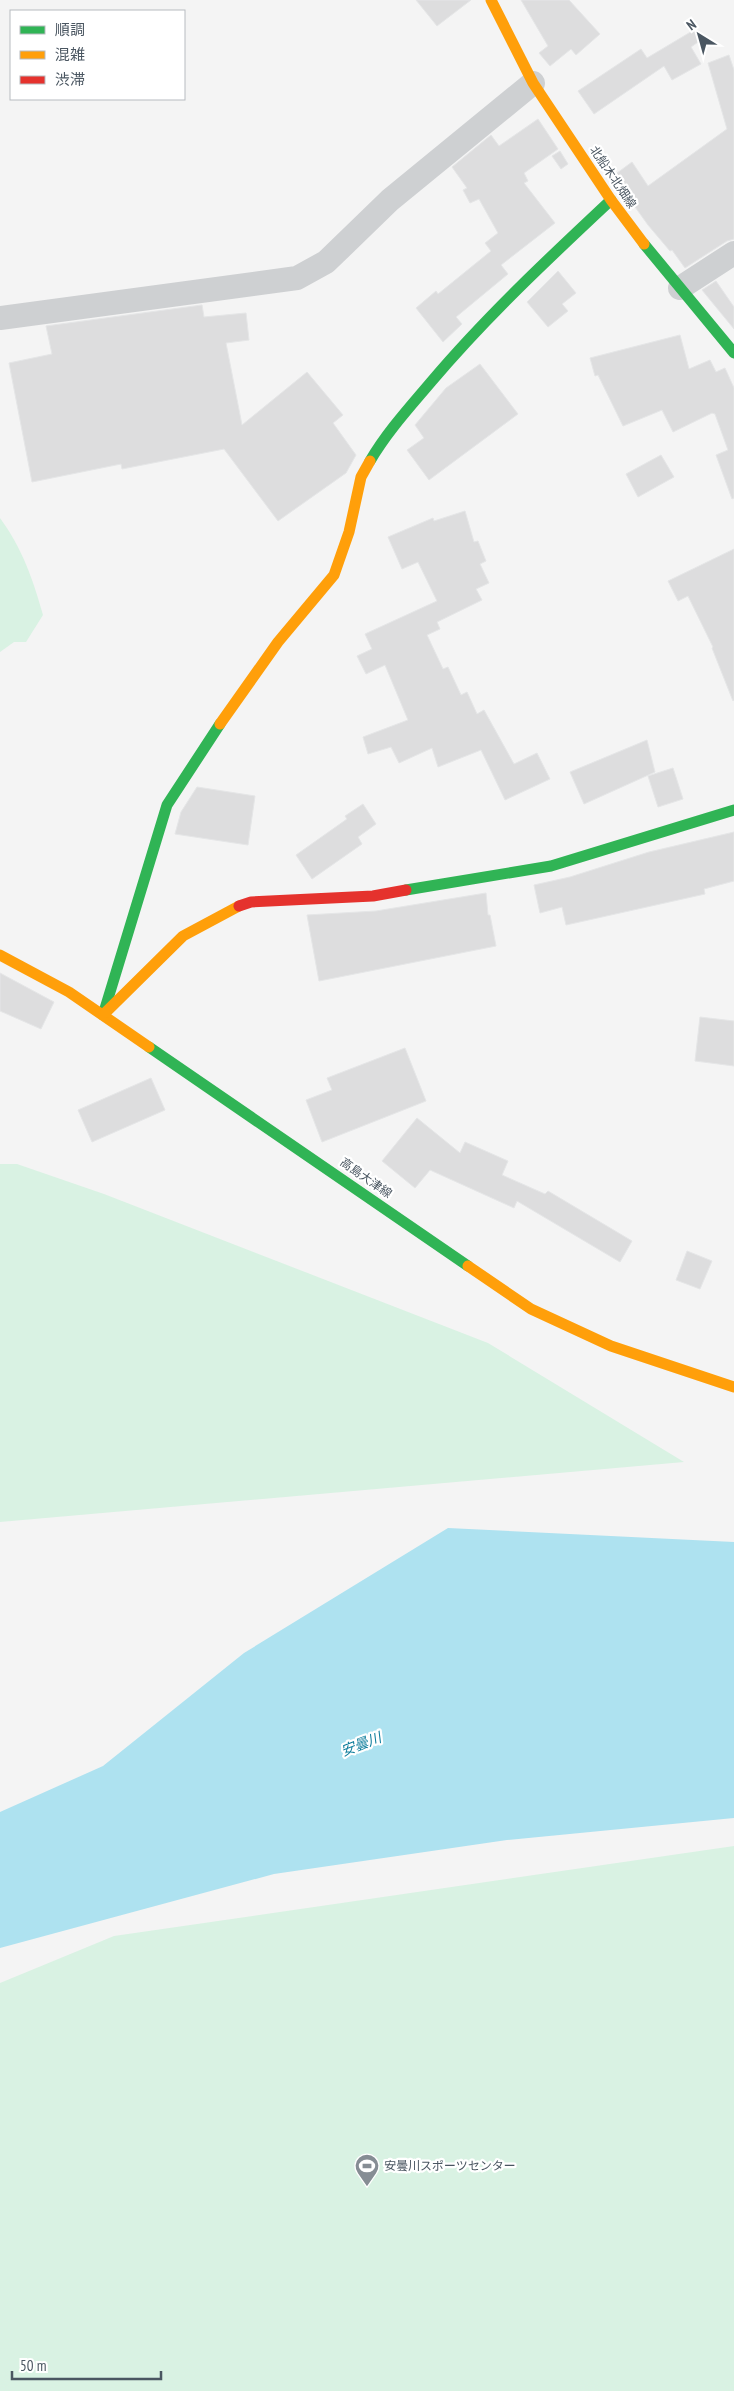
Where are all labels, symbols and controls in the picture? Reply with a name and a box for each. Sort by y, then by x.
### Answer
legend [10,10,185,100]
north arrow [674,10,724,60]
text: N [683,15,700,34]
text: 順調 [55,20,85,39]
text: 混雑 [55,45,85,64]
text: 渋滞 [55,70,85,89]
street label: 北船木北畑線 [587,143,640,211]
street label: 高島大津線 [337,1154,395,1201]
water label: 安曇川 [338,1727,386,1760]
sports icon: 安曇川スポーツセンター [354,2153,380,2187]
place label: 安曇川スポーツセンター [384,2158,516,2173]
scale bar [12,2348,161,2380]
text: 50 m [20,2356,46,2375]

